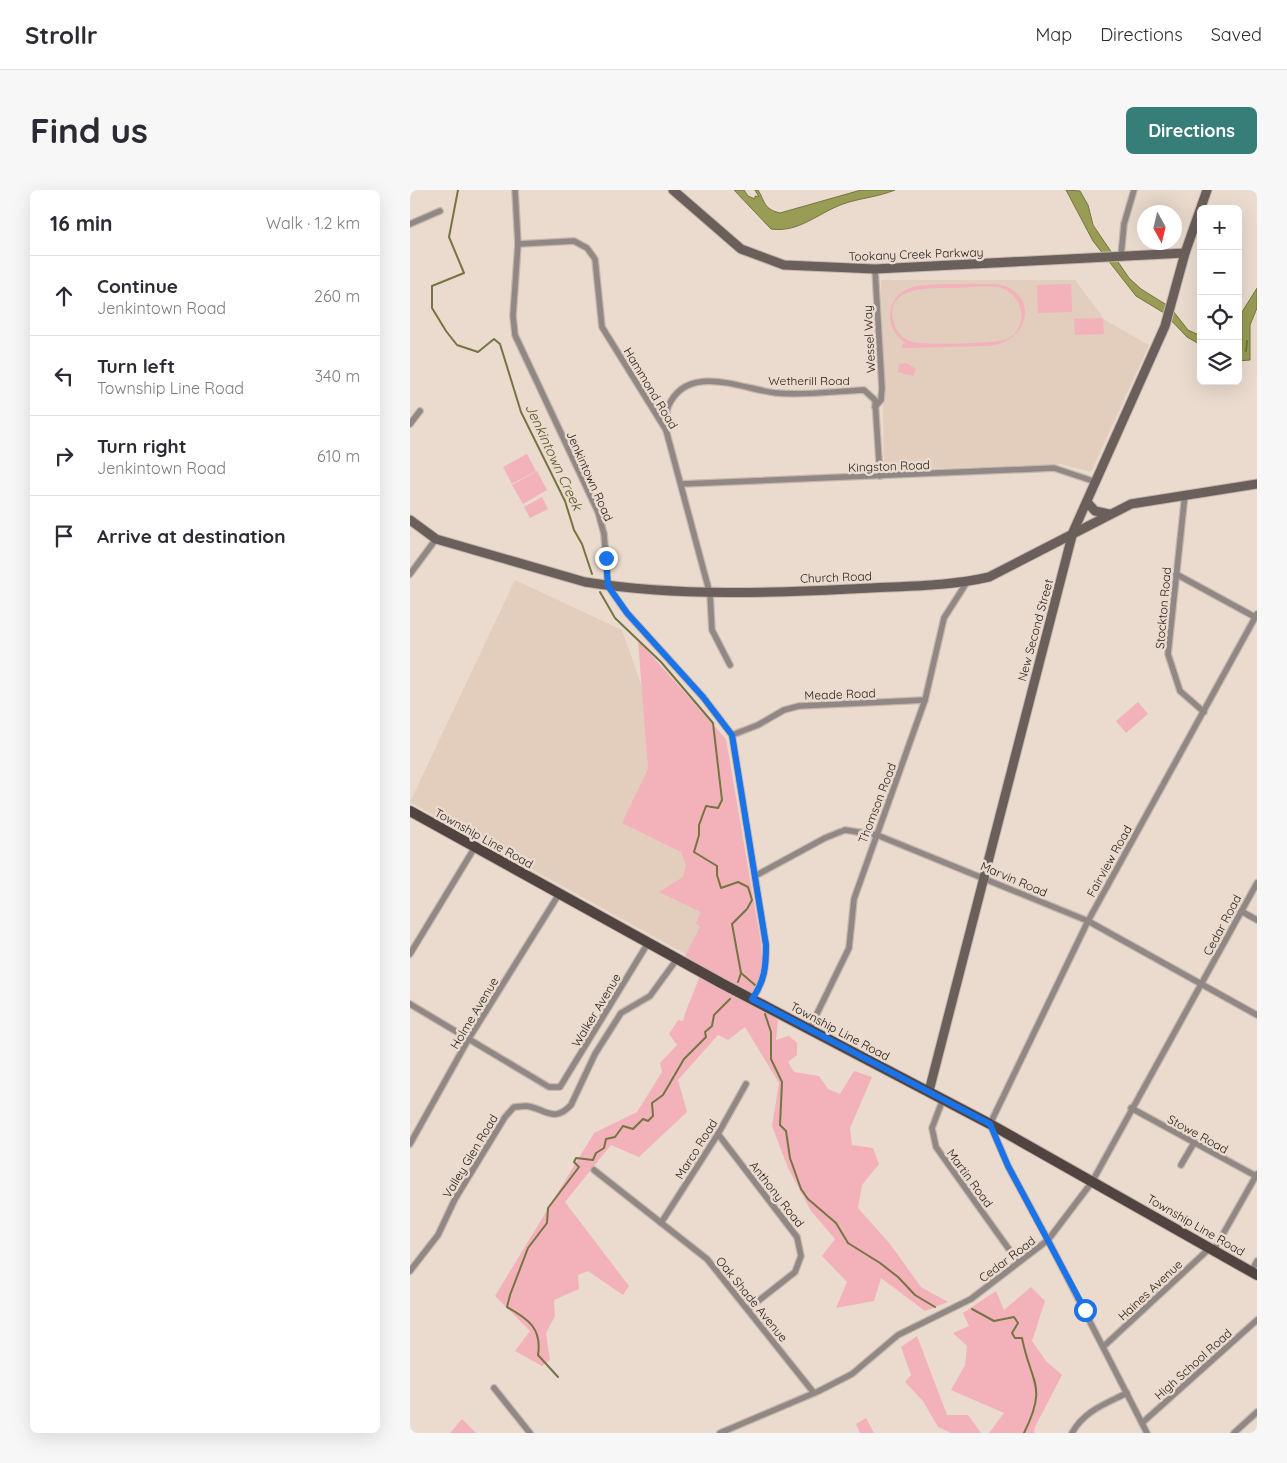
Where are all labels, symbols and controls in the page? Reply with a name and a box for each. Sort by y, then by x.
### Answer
text: Strollr [25,20,97,50]
text: Map [1035,23,1072,46]
text: Directions [1100,23,1183,46]
text: Saved [1211,23,1262,46]
button: Directions [1126,107,1257,154]
text: Find us [30,108,148,152]
north arrow [1137,205,1182,250]
map controls [1197,205,1242,385]
button: + [1197,205,1242,250]
text: 16 min [50,210,113,236]
text: Walk · 1.2 km [266,213,360,233]
street label: Tookany Creek Parkway [848,244,984,264]
button: − [1197,250,1242,295]
text: Continue [97,274,178,298]
icon: ahead [50,282,78,310]
text: 260 m [314,286,360,306]
button: locate [1197,295,1242,340]
text: Jenkintown Road [97,298,226,318]
street label: Wessel Way [860,305,878,373]
button: layers [1197,340,1242,385]
street label: Hammond Road [621,345,681,431]
text: Turn left [97,354,175,378]
icon: left [50,362,78,390]
text: 340 m [315,366,360,386]
street label: Wetherill Road [768,373,850,388]
text: Township Line Road [97,378,244,398]
water label: Jenkintown Creek [521,401,587,515]
street label: Jenkintown Road [563,429,617,523]
text: Turn right [97,434,186,458]
icon: right [50,442,78,470]
text: 610 m [317,446,360,466]
street label: Kingston Road [848,457,930,475]
text: Jenkintown Road [97,458,226,478]
icon: arrive [50,522,78,550]
text: Arrive at destination [97,524,286,548]
route end [595,547,618,570]
street label: Stockton Road [1152,567,1174,649]
street label: Church Road [800,568,872,586]
street label: New Second Street [1014,577,1056,683]
street label: Meade Road [804,685,876,703]
street label: Thomson Road [855,761,899,845]
street label: Township Line Road [432,805,536,871]
street label: Fairview Road [1083,823,1135,899]
street label: Marvin Road [978,858,1050,900]
street label: Cedar Road [1200,892,1244,958]
street label: Walker Avenue [568,970,624,1050]
street label: Holme Avenue [447,974,501,1051]
street label: Township Line Road [788,998,892,1064]
street label: Valley Glen Road [439,1111,501,1201]
street label: Stowe Road [1165,1111,1231,1157]
street label: Marco Road [672,1116,720,1182]
street label: Martin Road [944,1146,996,1210]
street label: Anthony Road [747,1158,807,1230]
street label: Township Line Road [1144,1191,1248,1259]
street label: Cedar Road [976,1233,1038,1285]
street label: Oak Shade Avenue [713,1253,791,1345]
street label: Haines Avenue [1115,1256,1185,1323]
route start [1074,1299,1097,1322]
street label: High School Road [1151,1325,1235,1403]

